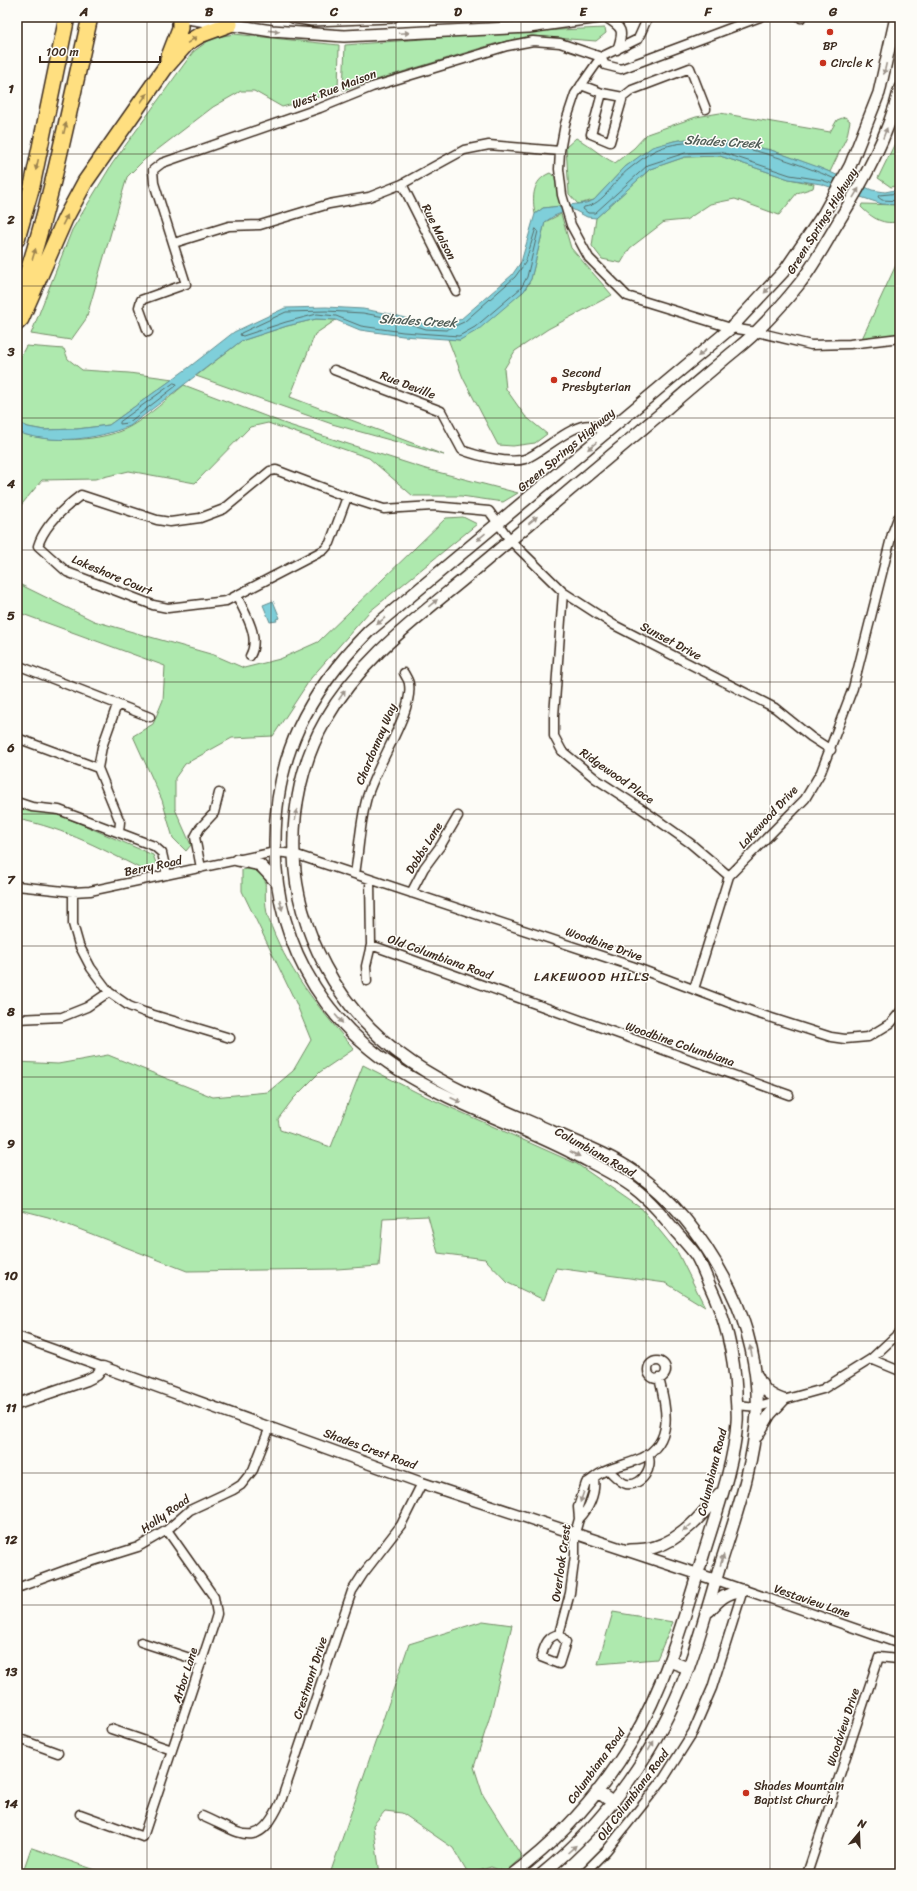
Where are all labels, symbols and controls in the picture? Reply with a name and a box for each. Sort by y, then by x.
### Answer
text: A [79,0,88,23]
text: B [205,0,214,23]
text: C [329,0,339,23]
text: D [454,0,462,23]
text: E [579,0,588,23]
text: F [703,0,712,23]
text: G [828,0,838,23]
one-way arrow [268,27,280,34]
marker: BP [825,27,835,37]
one-way arrow [398,30,411,36]
place label: BP [823,35,837,57]
one-way arrow [187,36,197,44]
scale bar [40,38,160,64]
text: 100 m [46,41,79,63]
place label: Circle K [831,52,873,74]
marker: Circle K [818,58,828,68]
street label: West Rue Maison [289,63,380,115]
one-way arrow [881,63,887,75]
text: 1 [8,77,14,100]
one-way arrow [140,93,148,103]
one-way arrow [63,122,69,134]
one-way arrow [882,127,888,139]
water label: Shades Creek [684,128,764,155]
one-way arrow [33,159,39,171]
street label: Green Springs Highway [780,163,864,279]
one-way arrow [852,187,859,199]
street label: Rue Maison [415,200,463,265]
text: 2 [6,208,15,231]
one-way arrow [62,214,68,226]
one-way arrow [31,248,37,260]
one-way arrow [763,284,772,294]
water label: Shades Creek [379,307,459,334]
text: 3 [6,340,15,363]
one-way arrow [696,348,707,357]
place label: Second Presbyterian [562,362,631,398]
street label: Rue Deville [377,364,439,406]
marker: Second Presbyterian [549,375,559,385]
street label: Green Springs Highway [512,402,621,498]
one-way arrow [586,441,597,450]
text: 4 [6,472,16,495]
one-way arrow [528,516,539,525]
one-way arrow [475,533,486,542]
street label: Lakeshore Court [68,548,157,602]
one-way arrow [428,599,439,608]
text: 5 [7,604,15,627]
street label: Sunset Drive [636,616,706,666]
one-way arrow [376,617,386,626]
one-way arrow [339,689,346,701]
street label: Chardonnay Way [349,699,403,788]
text: 6 [6,736,15,759]
street label: Ridgewood Place [575,742,659,810]
street label: Lakewood Drive [732,780,804,854]
one-way arrow [293,809,299,821]
street label: Dobbs Lane [399,817,449,878]
street label: Berry Road [122,849,186,883]
text: 7 [7,868,16,891]
one-way arrow [278,899,284,911]
street label: Woodbine Drive [563,921,646,968]
street label: Old Columbiana Road [384,928,497,987]
district label: LAKEWOOD HILLS [534,965,650,988]
text: 8 [6,1000,15,1023]
one-way arrow [335,1014,344,1024]
street label: Woodbine Columbiana [622,1015,738,1073]
one-way arrow [451,1097,462,1103]
street label: Columbiana Road [550,1121,640,1184]
text: 9 [7,1132,15,1155]
one-way arrow [569,1151,581,1157]
text: 10 [4,1264,18,1287]
one-way arrow [747,1345,753,1357]
text: 11 [5,1396,17,1419]
street label: Shades Crest Road [320,1422,421,1477]
street label: Columbiana Road [690,1425,734,1518]
street label: Holly Road [136,1488,196,1539]
one-way arrow [578,1491,584,1503]
street label: Overlook Crest [545,1523,577,1603]
one-way arrow [682,1523,693,1532]
text: 12 [4,1528,18,1551]
one-way arrow [719,1554,725,1566]
street label: Vestaview Lane [771,1578,853,1624]
street label: Crestmont Drive [286,1634,334,1722]
street label: Arbor Lane [165,1644,204,1707]
text: 13 [5,1660,18,1683]
street label: Woodview Drive [820,1685,866,1769]
street label: Columbiana Road [561,1723,632,1809]
one-way arrow [647,1740,654,1752]
street label: Old Columbiana Road [591,1743,676,1846]
place label: Shades Mountain Baptist Church [754,1775,845,1811]
marker: Shades Mountain Baptist Church [741,1788,751,1798]
text: 14 [4,1792,19,1815]
north arrow [839,1813,879,1853]
text: N [854,1813,869,1834]
one-way arrow [566,1844,577,1853]

